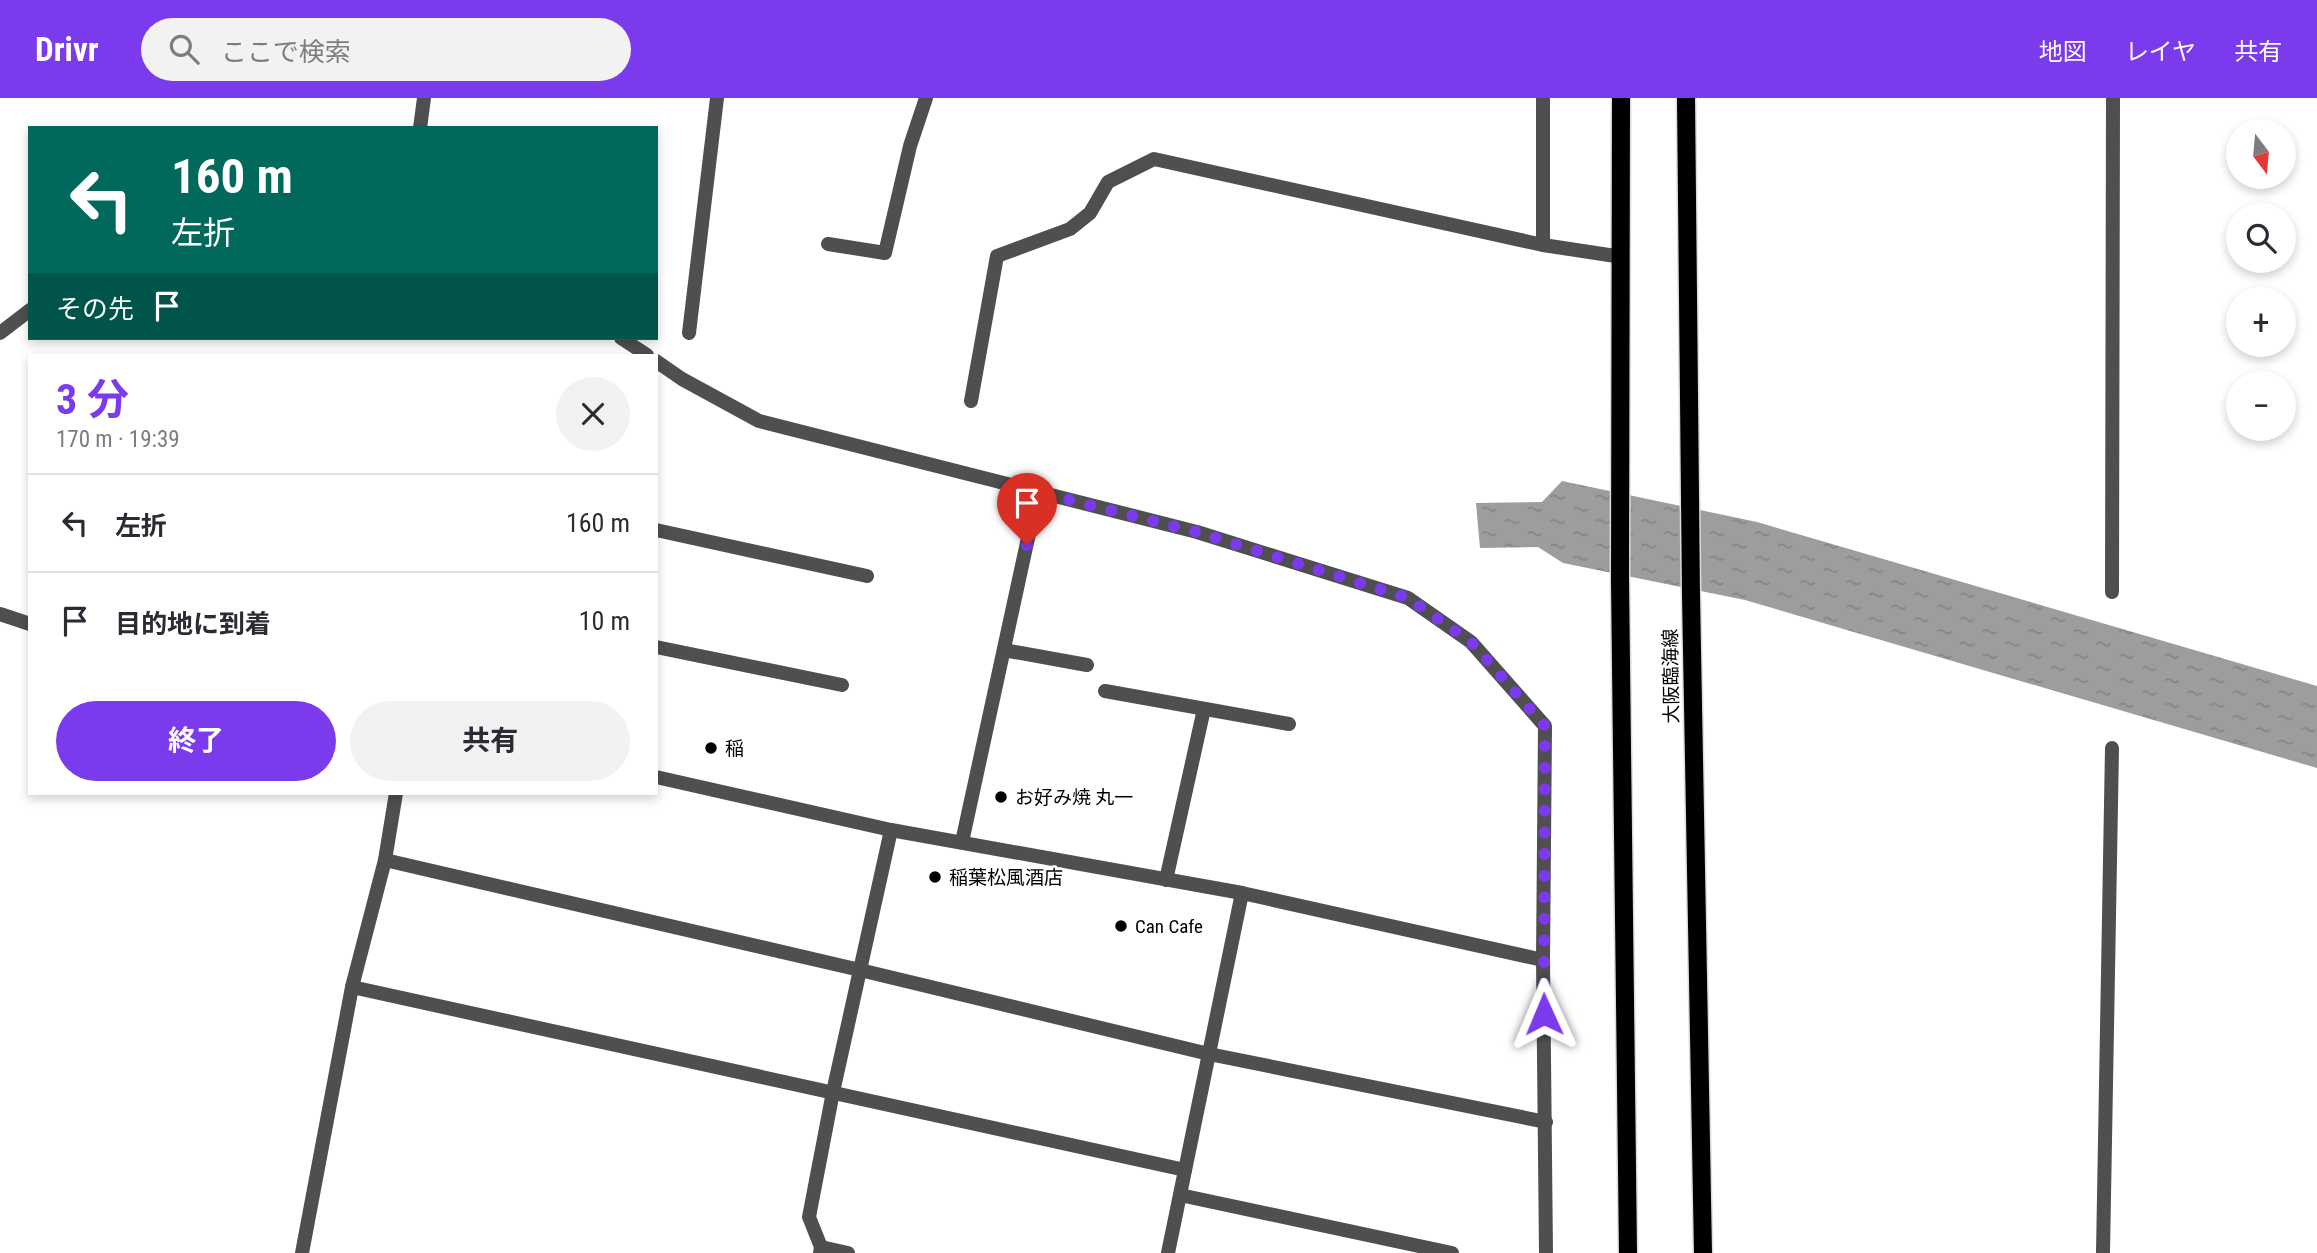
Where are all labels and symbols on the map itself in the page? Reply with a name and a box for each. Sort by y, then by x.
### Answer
north arrow [2226,119,2296,189]
pin [997,473,1057,545]
street label: 大阪臨海線 [1659,628,1683,724]
place label: 稲 [725,737,744,760]
marker: 稲 [703,740,719,756]
place label: お好み焼 丸一 [1015,786,1133,809]
marker: お好み焼 丸一 [993,789,1009,805]
place label: 稲葉松風酒店 [949,866,1063,889]
marker: 稲葉松風酒店 [927,869,943,885]
place label: Can Cafe [1135,915,1203,938]
marker: Can Cafe [1113,918,1129,934]
position arrow [1507,977,1581,1051]

